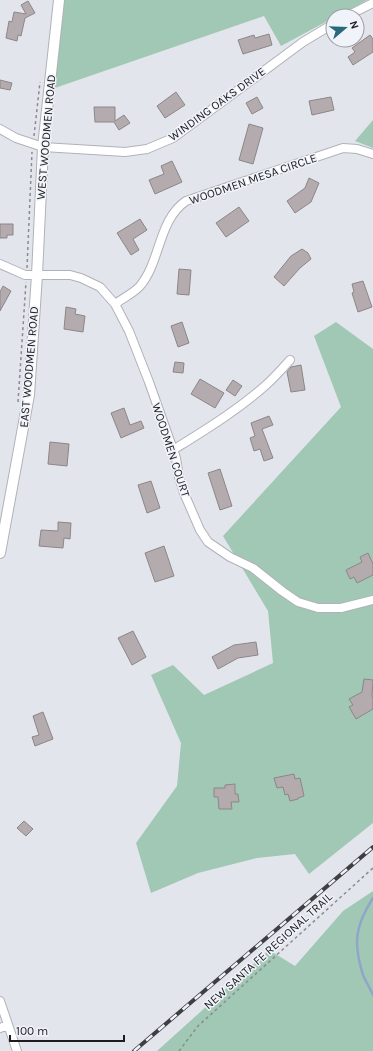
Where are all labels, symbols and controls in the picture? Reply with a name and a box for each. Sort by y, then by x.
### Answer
north arrow [325,8,365,48]
text: N [347,19,361,31]
street label: WINDING OAKS DRIVE [166,64,268,144]
street label: WEST WOODMEN ROAD [34,74,58,200]
street label: WOODMEN MESA CIRCLE [187,151,319,207]
street label: EAST WOODMEN ROAD [17,306,41,428]
street label: WOODMEN COURT [149,401,193,499]
street label: NEW SANTA FE REGIONAL TRAIL [201,889,335,1012]
scale bar [10,1017,124,1043]
text: 100 m [16,1024,48,1038]

